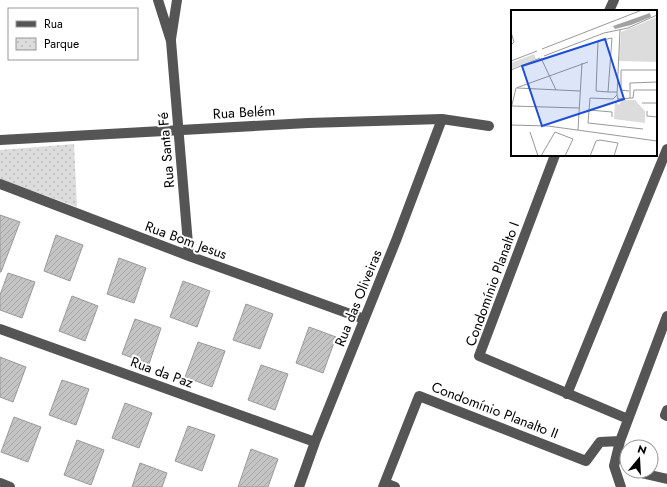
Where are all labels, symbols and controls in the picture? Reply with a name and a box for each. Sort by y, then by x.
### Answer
legend [8,8,138,60]
inset map [511,10,657,156]
text: Rua [44,15,63,33]
text: Parque [44,35,79,53]
street label: Rua Belém [212,100,276,124]
street label: Rua Santa Fé [153,111,179,189]
street label: Rua Bom Jesus [142,216,230,264]
street label: Condomínio Planalto I [460,219,524,349]
street label: Rua das Oliveiras [330,246,387,349]
street label: Rua da Paz [128,351,197,393]
street label: Condomínio Planalto II [429,377,561,443]
north arrow [619,439,659,479]
text: N [635,441,649,458]

